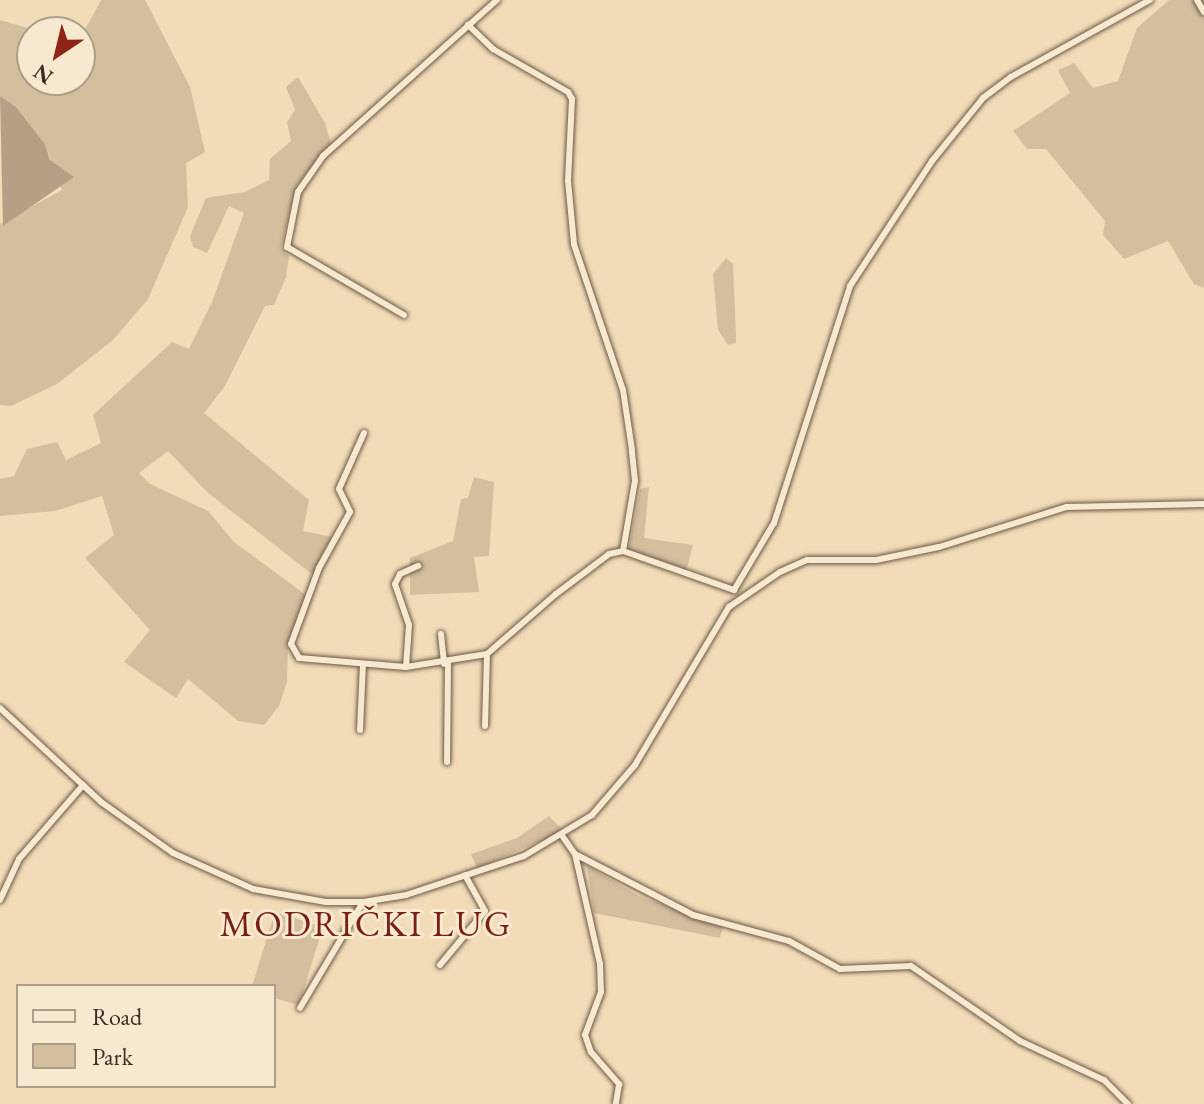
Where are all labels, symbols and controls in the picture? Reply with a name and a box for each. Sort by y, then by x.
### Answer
north arrow [16,16,96,96]
text: N [27,57,59,91]
district label: MODRIČKI LUG [220,902,512,946]
legend [16,984,276,1088]
text: Road [92,1001,142,1032]
text: Park [92,1041,133,1072]

